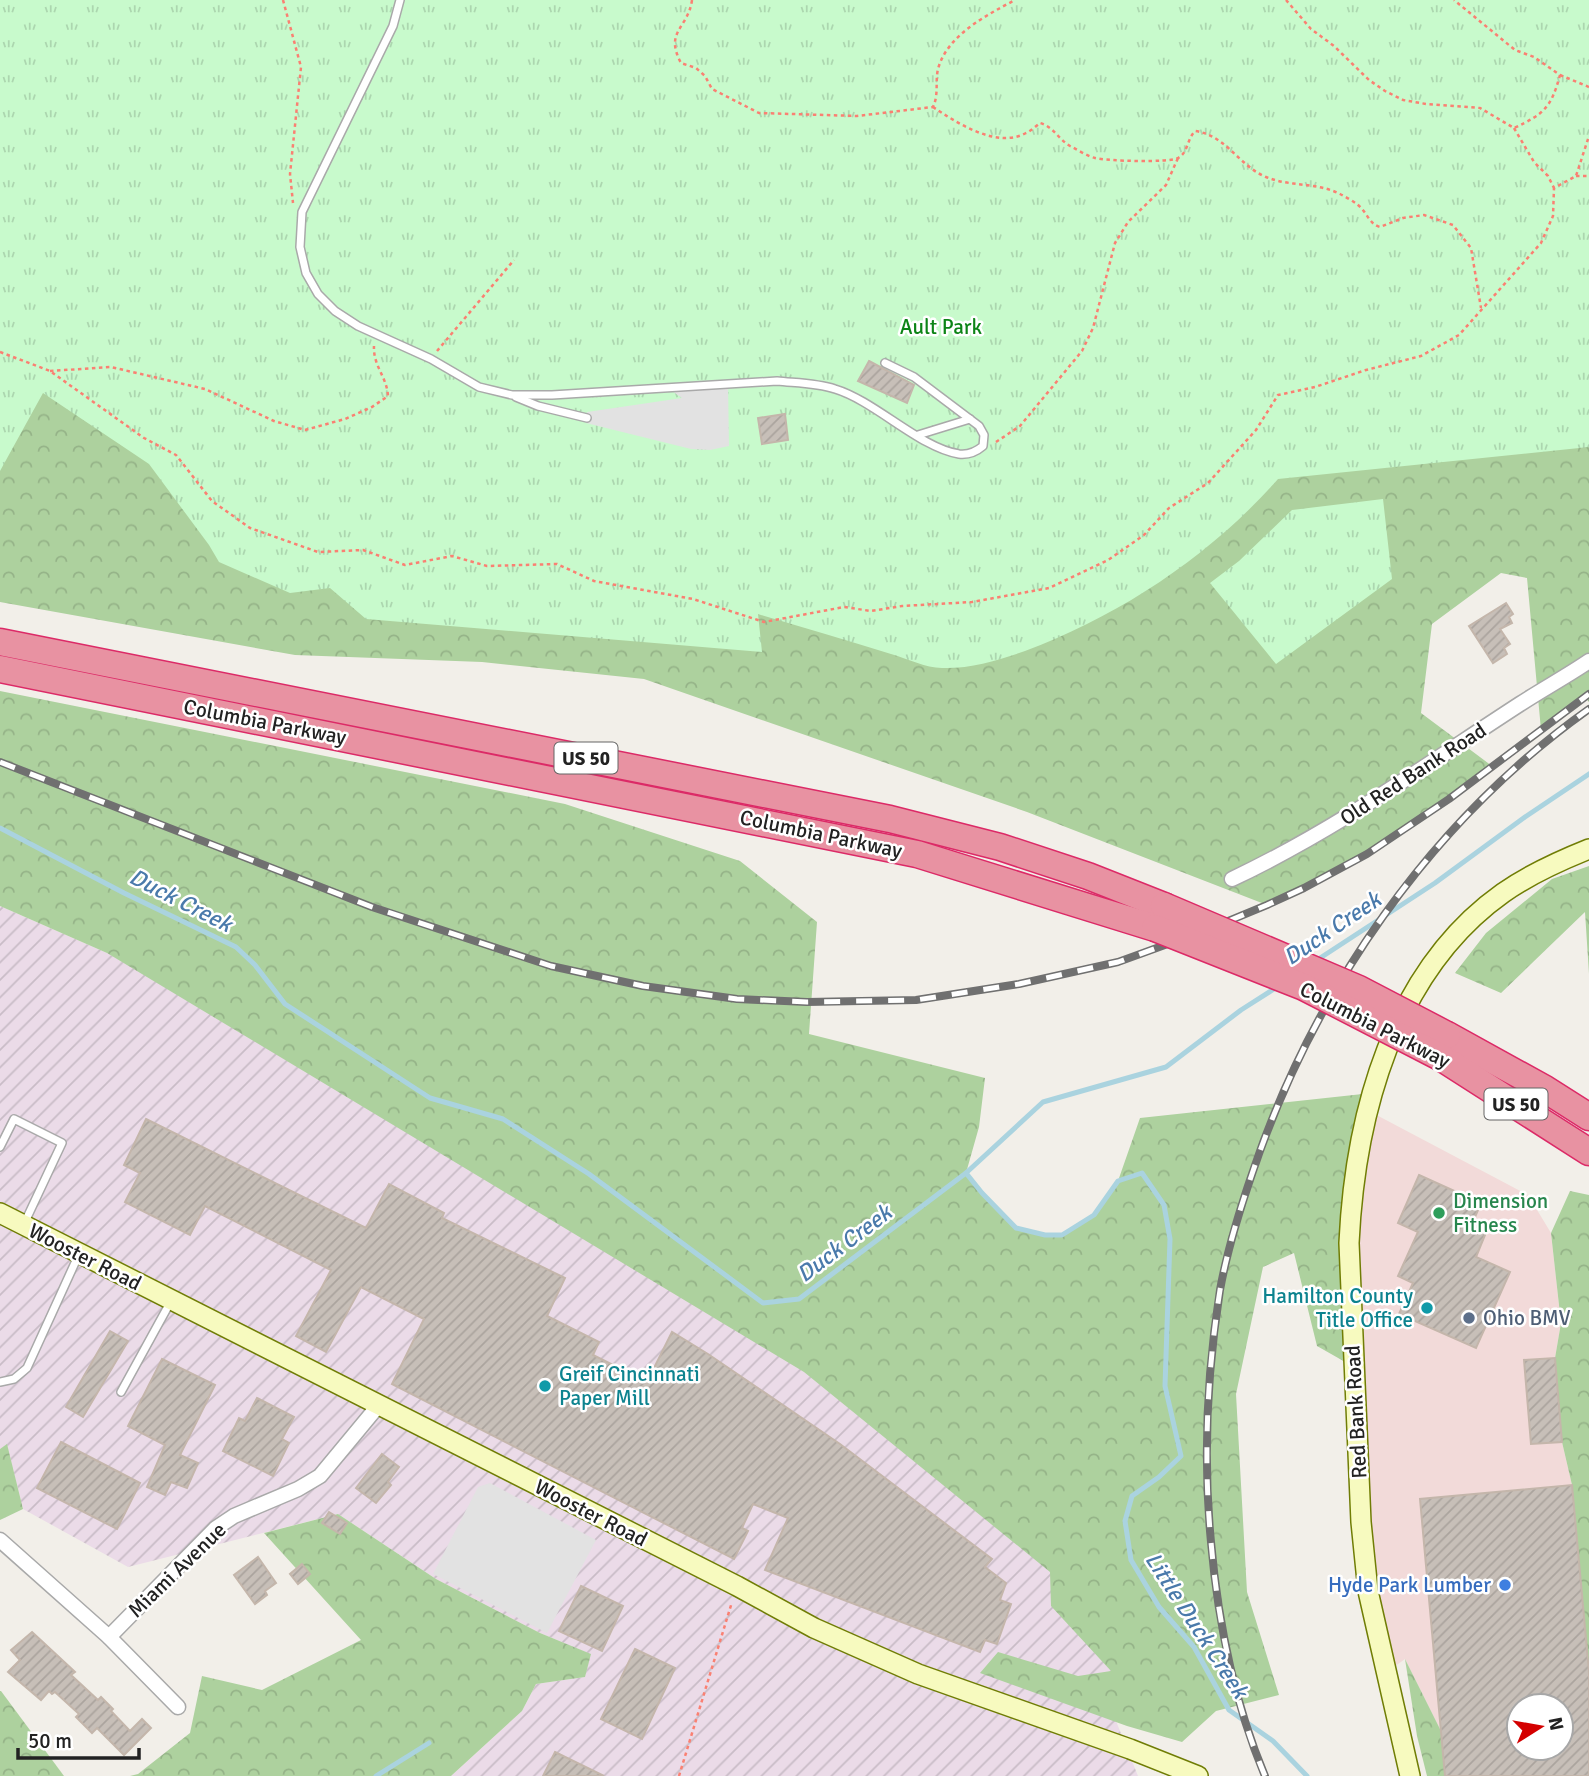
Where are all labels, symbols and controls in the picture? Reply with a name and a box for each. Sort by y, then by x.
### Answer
park label: Ault Park [900,314,983,340]
street label: Columbia Parkway [181,693,349,751]
street label: Old Red Bank Road [1335,717,1491,831]
road number: US 50 [554,743,618,774]
street label: Columbia Parkway [738,804,905,864]
water label: Duck Creek [125,862,239,940]
water label: Duck Creek [1278,884,1389,972]
street label: Columbia Parkway [1296,976,1455,1074]
road number: US 50 [1484,1088,1548,1120]
place label: Dimension Fitness [1453,1188,1548,1238]
water label: Duck Creek [791,1197,899,1288]
marker: Dimension Fitness [1431,1205,1447,1221]
street label: Wooster Road [24,1217,146,1297]
place label: Hamilton County Title Office [1262,1283,1413,1333]
marker: Hamilton County Title Office [1419,1300,1435,1316]
place label: Ohio BMV [1483,1305,1571,1331]
marker: Ohio BMV [1461,1310,1477,1326]
street label: Red Bank Road [1340,1345,1372,1479]
place label: Greif Cincinnati Paper Mill [559,1361,700,1411]
marker: Greif Cincinnati Paper Mill [537,1378,553,1394]
street label: Wooster Road [530,1473,652,1553]
street label: Miami Avenue [123,1517,231,1623]
water label: Little Duck Creek [1139,1547,1256,1706]
place label: Hyde Park Lumber [1328,1572,1491,1598]
marker: Hyde Park Lumber [1497,1577,1513,1593]
north arrow [1505,1692,1575,1762]
text: N [1543,1715,1569,1733]
scale bar [18,1716,138,1760]
text: 50 m [28,1728,72,1754]

